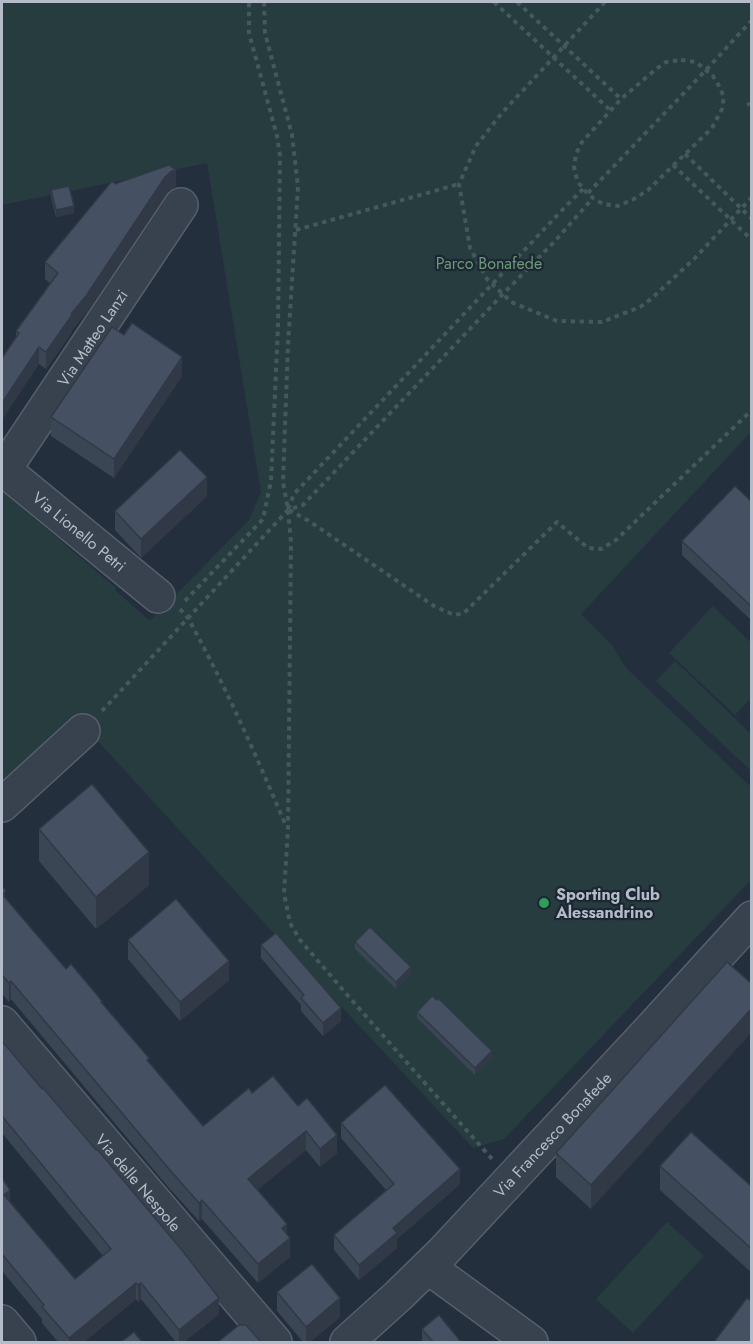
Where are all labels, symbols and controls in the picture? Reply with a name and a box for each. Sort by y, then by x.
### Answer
park label: Parco Bonafede [436,252,542,275]
street label: Via Matteo Lanzi [52,285,133,391]
street label: Via Lionello Petri [27,486,131,577]
place label: Sporting Club Alessandrino [555,883,660,924]
marker: Sporting Club Alessandrino [537,896,551,910]
street label: Via Francesco Bonafede [488,1067,617,1203]
street label: Via delle Nespole [90,1129,187,1237]

